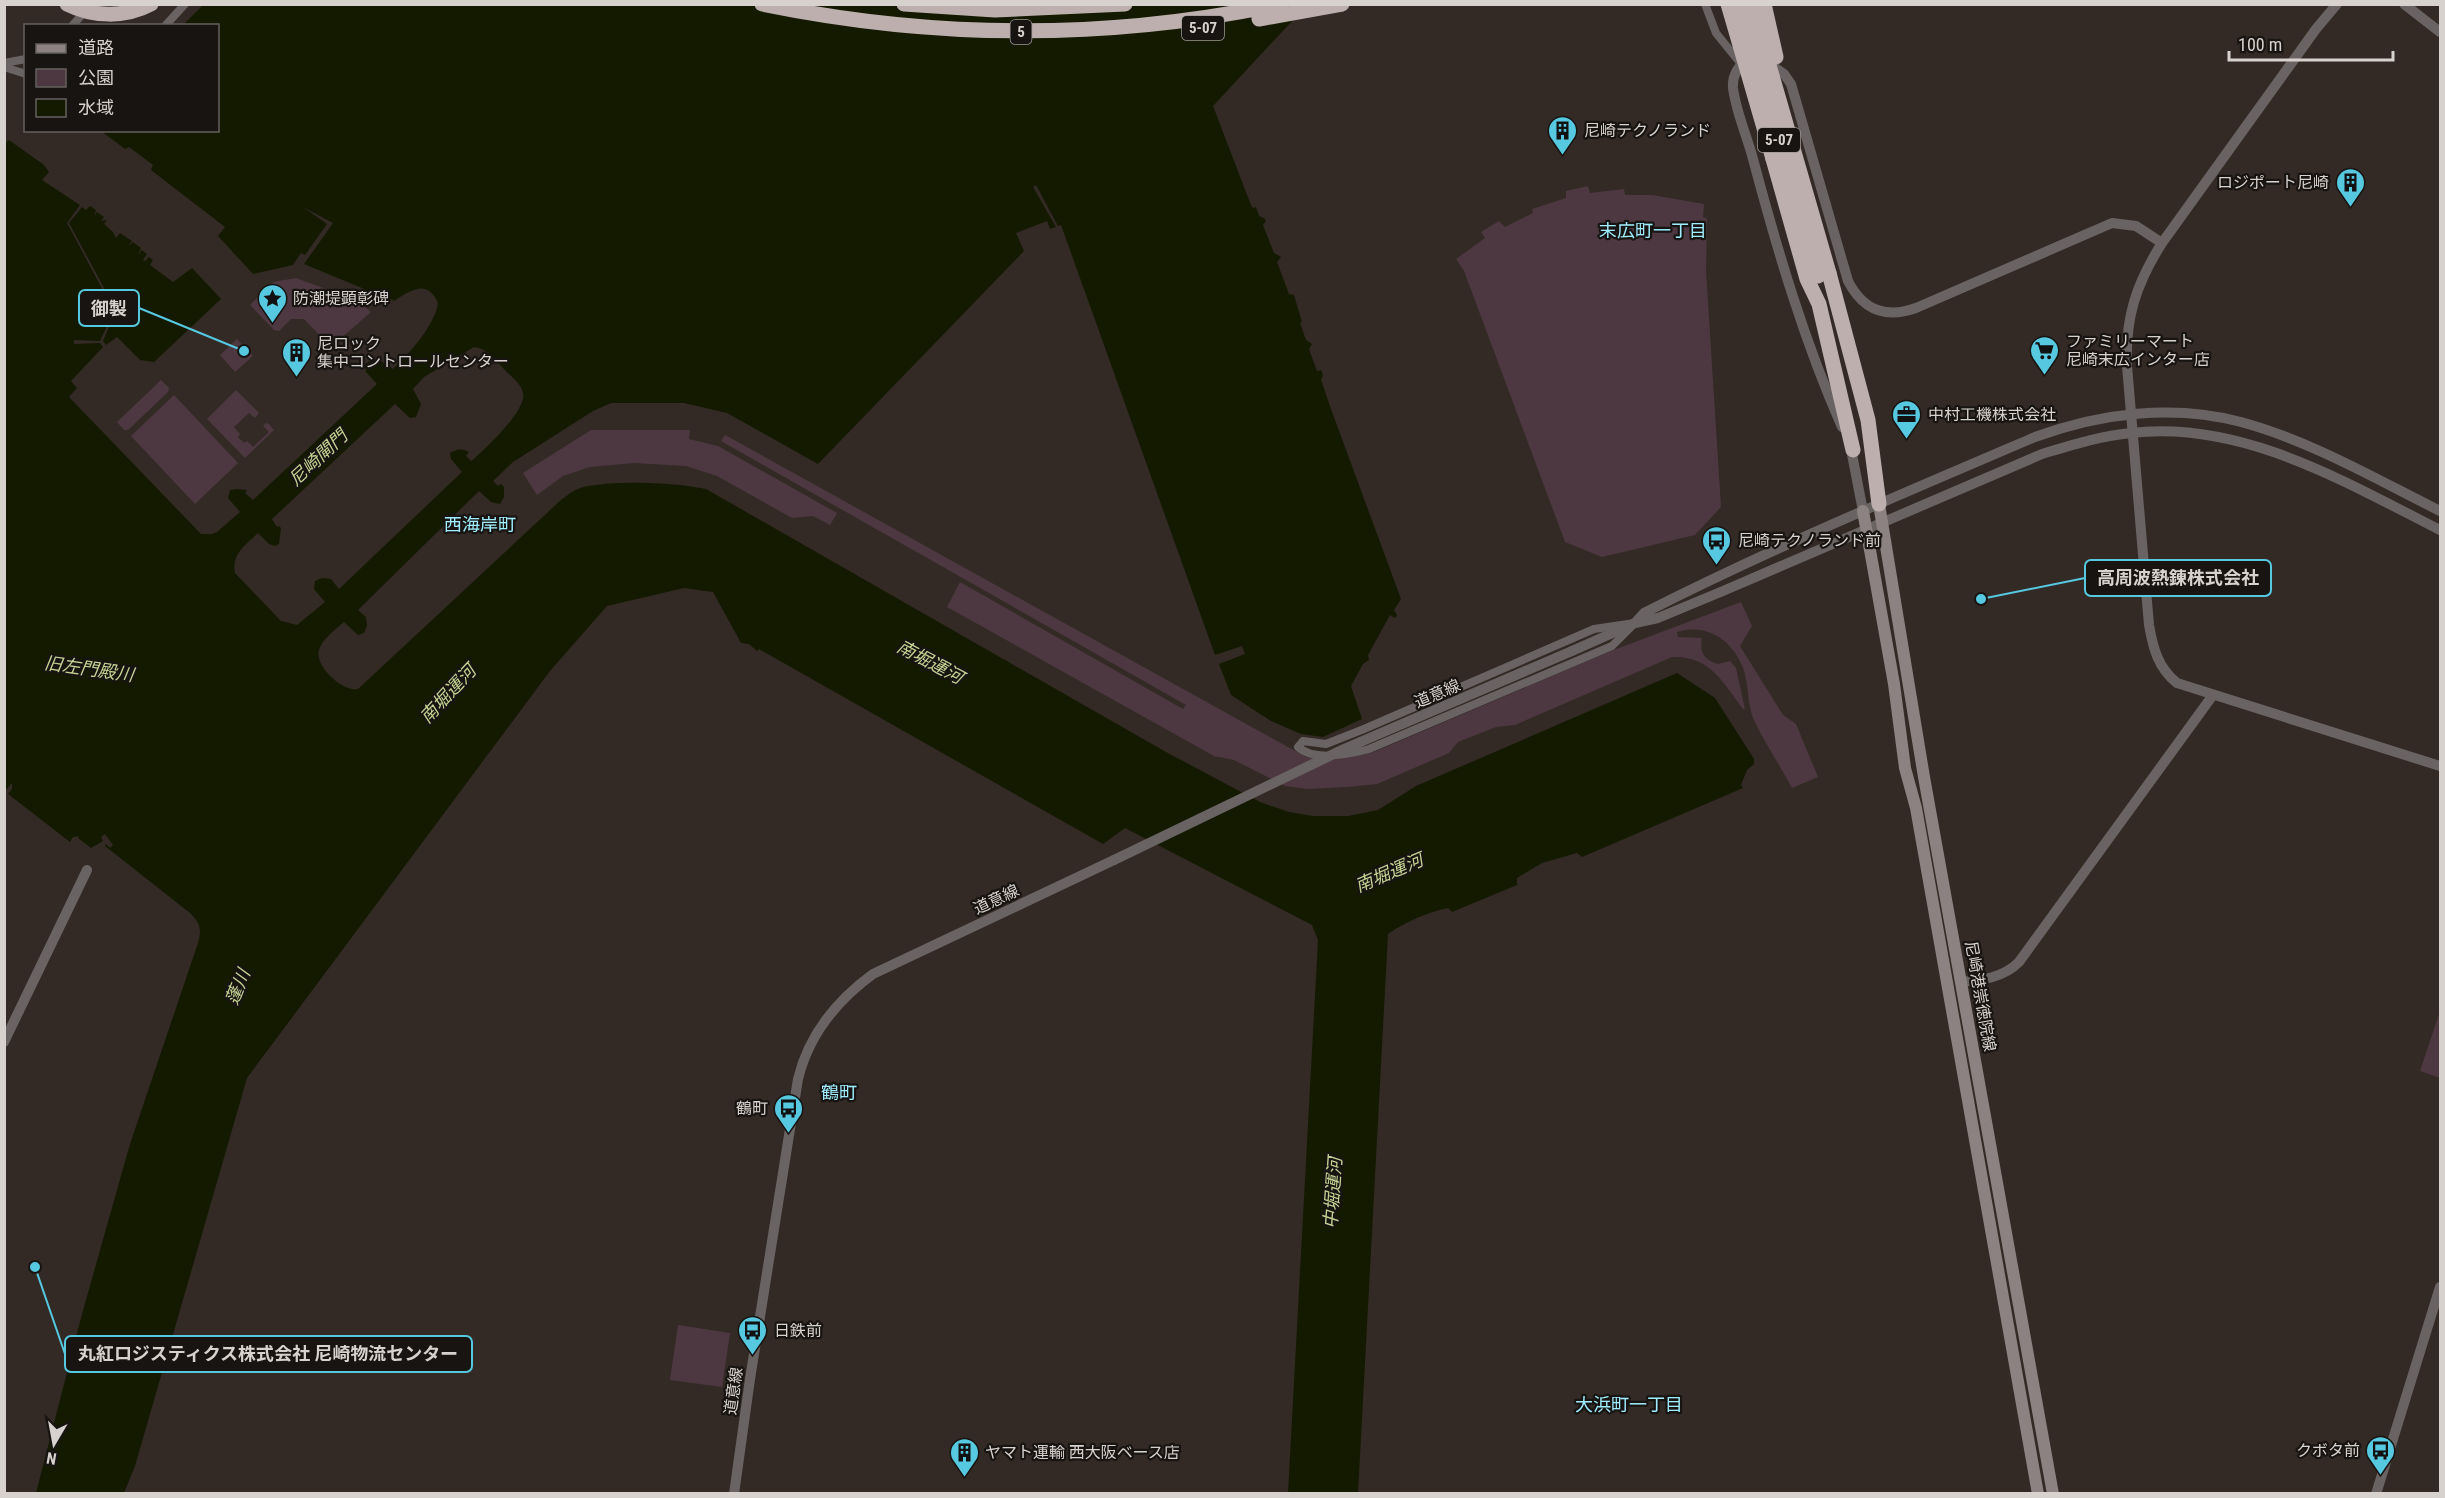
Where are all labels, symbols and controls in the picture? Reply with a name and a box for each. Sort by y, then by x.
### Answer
road number: 5-07 [1182,16,1224,40]
road number: 5 [1010,20,1032,44]
legend [24,24,219,132]
scale bar [2229,24,2392,62]
text: 100 m [2238,34,2282,55]
text: 道路 [78,37,114,58]
text: 公園 [78,67,114,88]
text: 水域 [78,97,114,118]
building icon: 尼崎テクノランド [1547,114,1579,156]
place label: 尼崎テクノランド [1584,121,1711,140]
road number: 5-07 [1758,128,1800,152]
building icon: ロジポート尼崎 [2334,166,2366,208]
place label: ロジポート尼崎 [2217,173,2329,192]
district label: 末広町一丁目 [1599,220,1707,241]
place icon: 防潮堤顕彰碑 [256,282,288,324]
place label: 防潮堤顕彰碑 [293,289,389,308]
callout: 御製 [79,290,139,326]
text: 御製 [90,298,127,319]
place label: ファミリーマート 尼崎末広インター店 [2066,332,2210,369]
place label: 尼ロック 集中コントロールセンター [317,334,509,371]
supermarket icon: ファミリーマート 尼崎末広インター店 [2029,334,2061,376]
building icon: 尼ロック 集中コントロールセンター [280,336,312,378]
office icon: 中村工機株式会社 [1891,398,1923,440]
place label: 中村工機株式会社 [1928,405,2056,424]
water label: 尼崎閘門 [284,423,353,490]
district label: 西海岸町 [444,514,516,535]
bus stop icon: 尼崎テクノランド前 [1701,524,1733,566]
place label: 尼崎テクノランド前 [1738,531,1881,550]
callout: 高周波熱錬株式会社 [2085,560,2271,596]
text: 高周波熱錬株式会社 [2097,567,2259,588]
water label: 南堀運河 [894,635,970,689]
water label: 旧左門殿川 [43,652,137,685]
water label: 南堀運河 [415,658,482,727]
street label: 道意線 [1411,675,1463,712]
water label: 南堀運河 [1352,848,1429,896]
street label: 道意線 [970,881,1022,918]
street label: 尼崎港崇徳院線 [1961,939,2000,1053]
water label: 蓬川 [221,964,255,1007]
district label: 鶴町 [821,1082,857,1103]
bus stop icon: 鶴町 [773,1092,805,1134]
place label: 鶴町 [736,1099,768,1118]
water label: 中堀運河 [1320,1153,1346,1230]
bus stop icon: 日鉄前 [737,1314,769,1356]
place label: 日鉄前 [774,1321,822,1340]
callout: 丸紅ロジスティクス株式会社 尼崎物流センター [65,1336,472,1372]
text: 丸紅ロジスティクス株式会社 尼崎物流センター [78,1343,458,1364]
street label: 道意線 [721,1366,746,1416]
district label: 大浜町一丁目 [1575,1394,1683,1415]
north arrow [24,1414,84,1474]
bus stop icon: クボタ前 [2365,1434,2397,1476]
building icon: ヤマト運輸 西大阪ベース店 [948,1436,980,1478]
place label: クボタ前 [2296,1441,2360,1460]
place label: ヤマト運輸 西大阪ベース店 [985,1443,1180,1462]
text: N [45,1448,58,1468]

